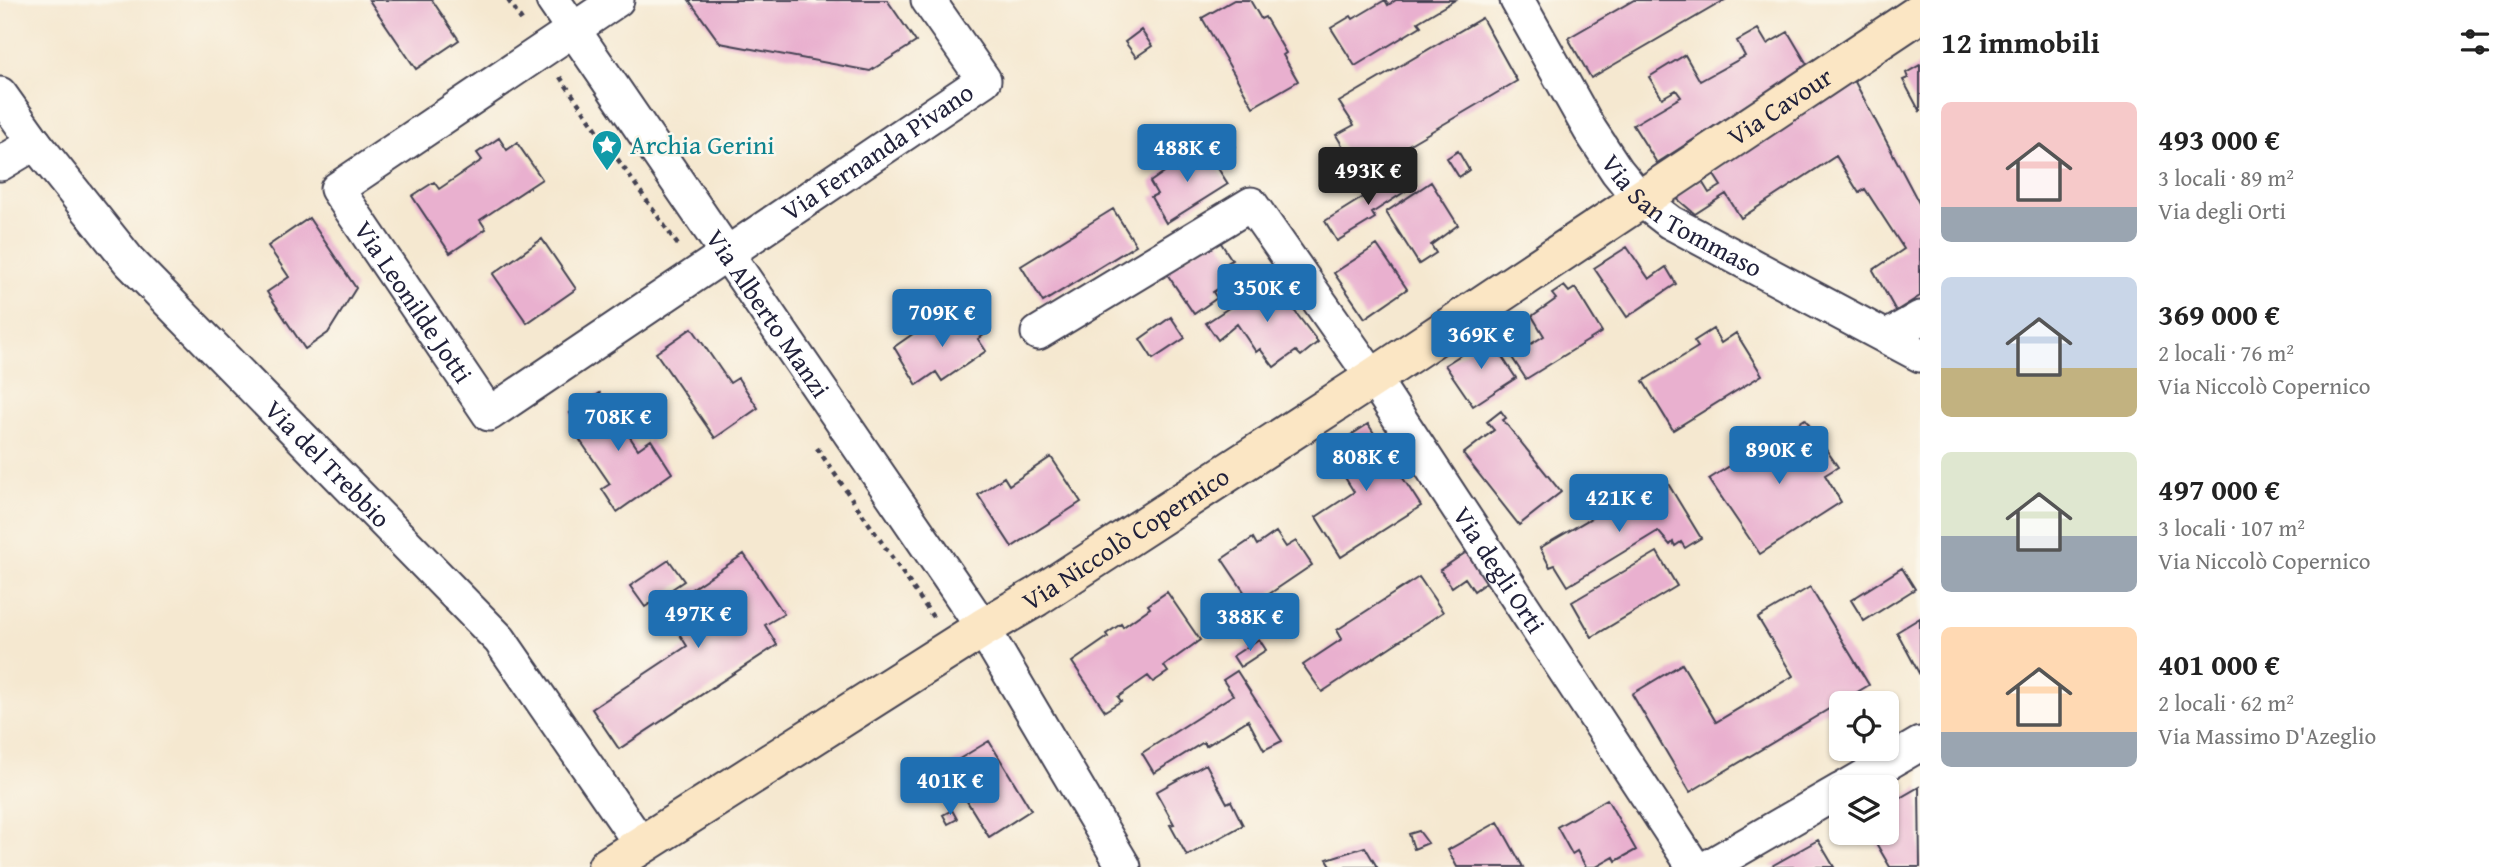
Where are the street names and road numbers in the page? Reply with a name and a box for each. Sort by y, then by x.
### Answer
street label: Via Cavour [1719,57,1840,155]
street label: Via Fernanda Pivano [773,73,981,230]
street label: Via San Tommaso [1592,146,1770,287]
street label: Via Leonilde Jotti [345,212,483,391]
street label: Via Alberto Manzi [696,221,840,405]
street label: Via del Trebbio [256,391,400,537]
street label: Via Niccolò Copernico [1015,456,1237,620]
street label: Via degli Orti [1443,498,1555,641]

